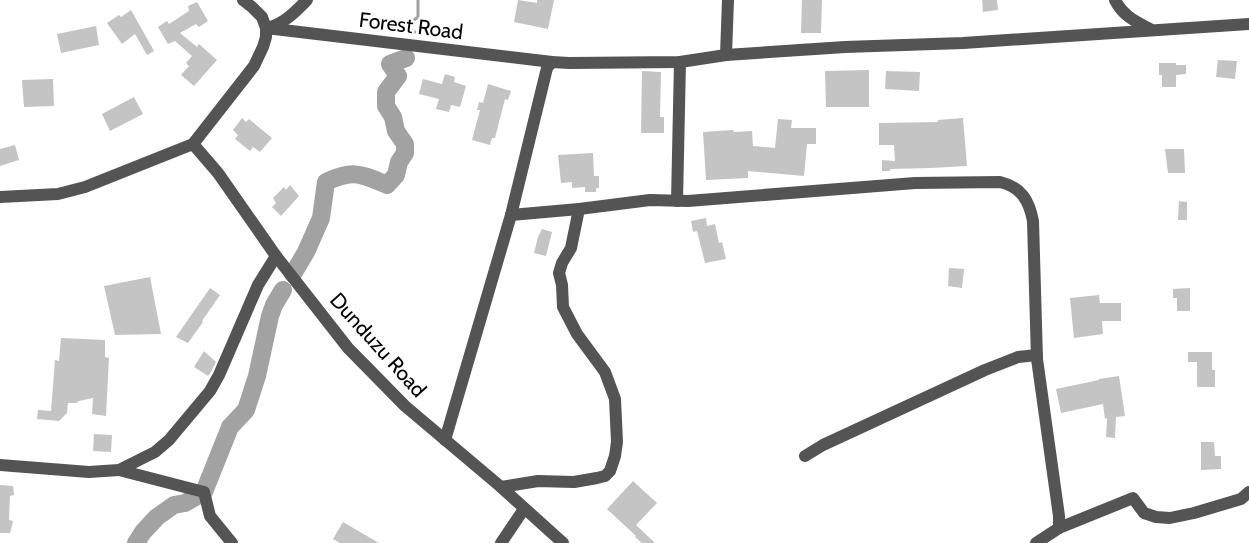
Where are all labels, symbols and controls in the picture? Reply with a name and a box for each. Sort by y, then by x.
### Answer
street label: Forest Road [358,7,465,44]
street label: Dunduzu Road [325,287,432,402]

